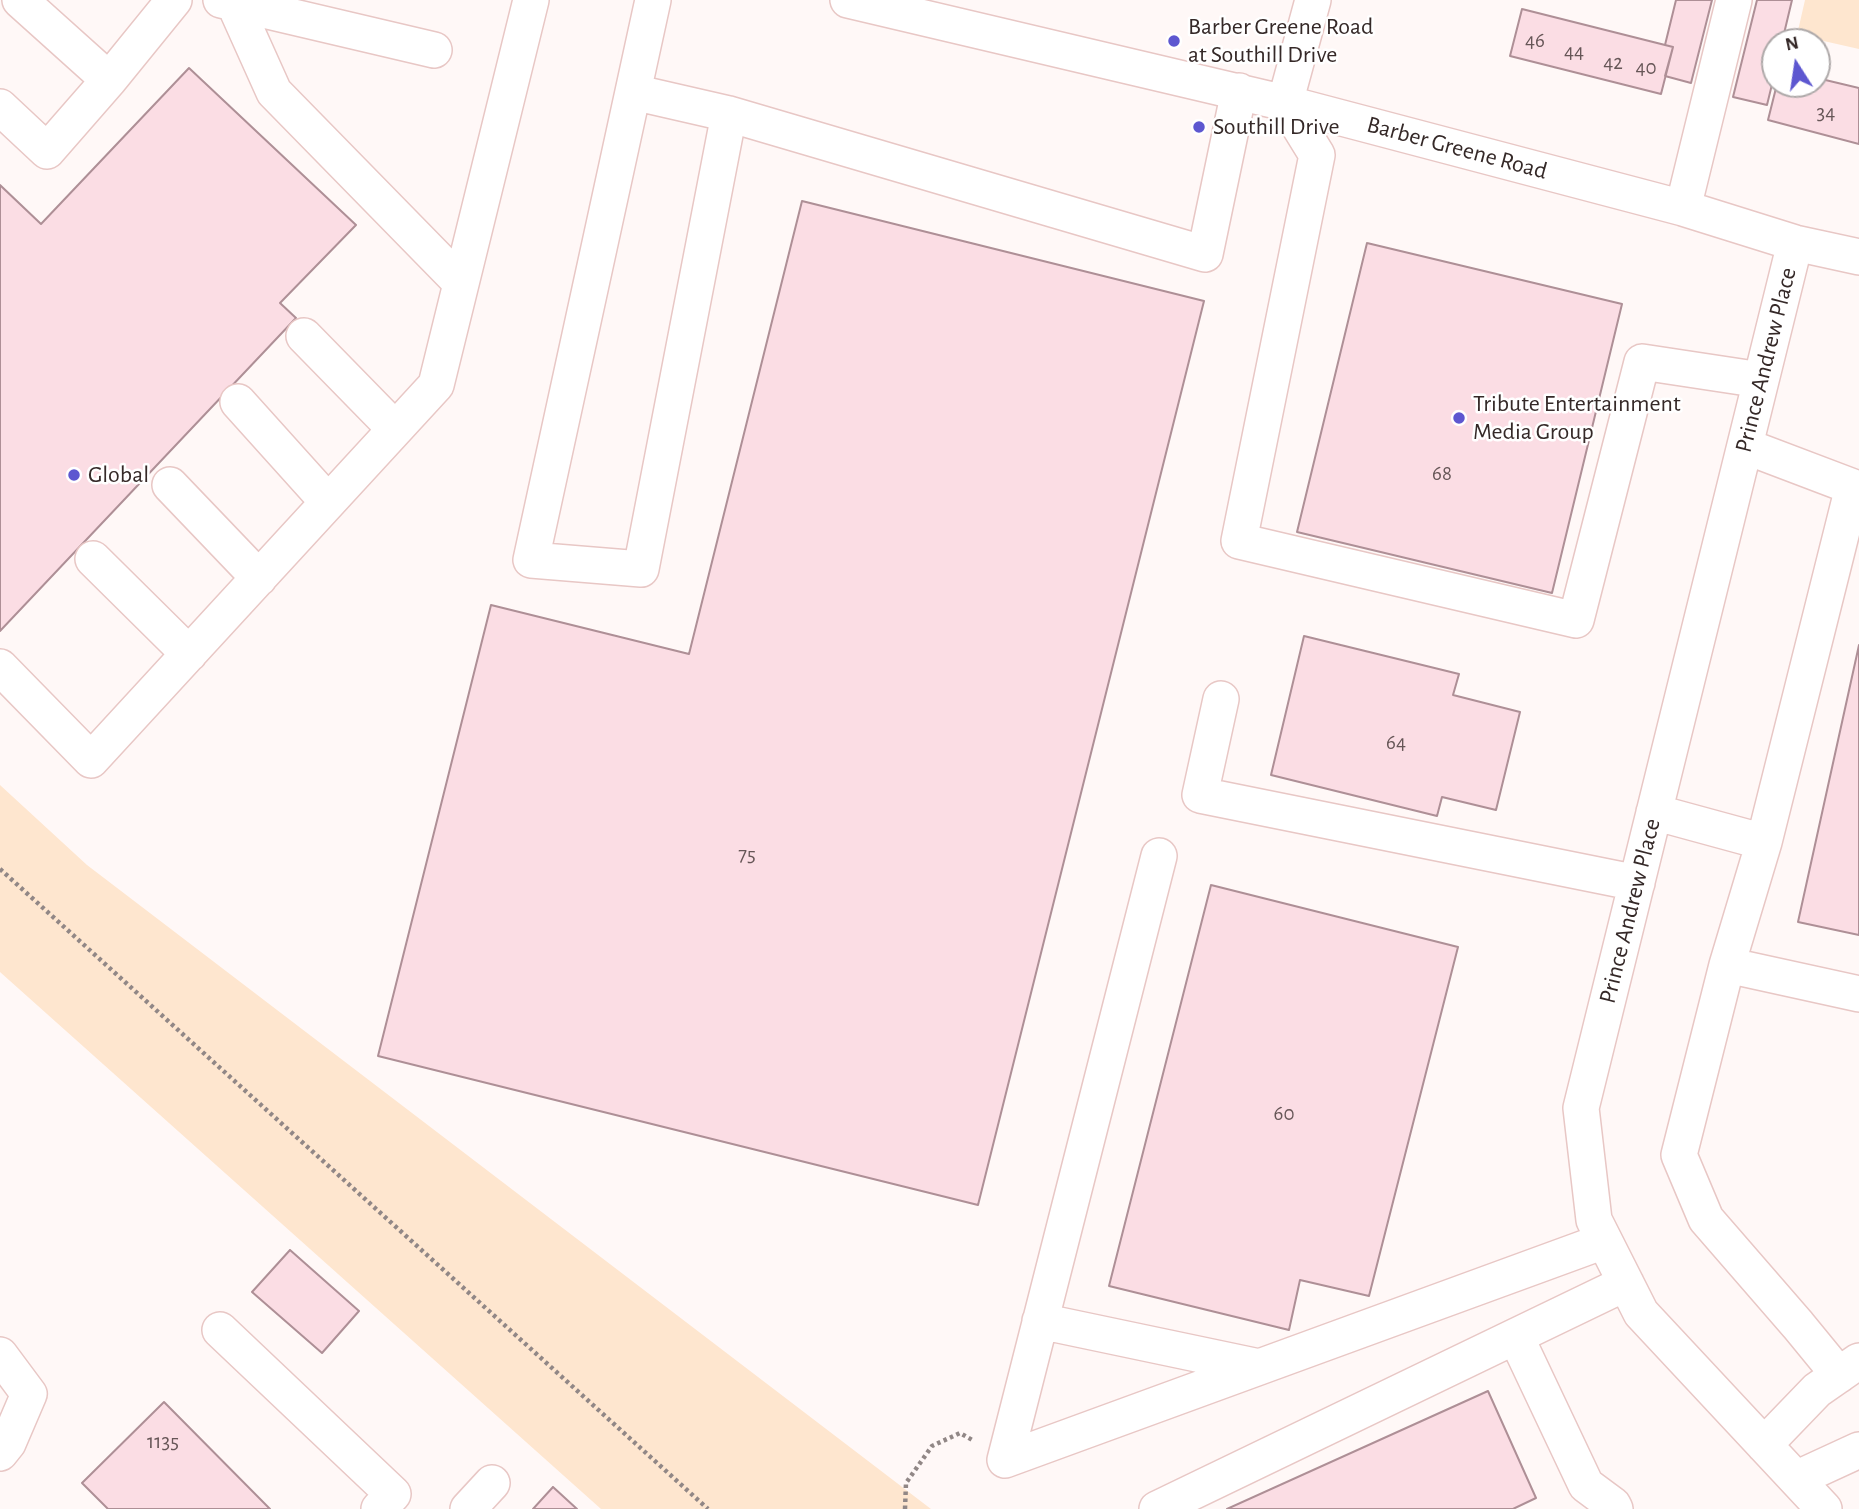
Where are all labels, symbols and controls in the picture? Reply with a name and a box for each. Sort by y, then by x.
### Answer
place label: Barber Greene Road at Southill Drive [1188,13,1374,69]
house number: 46 [1525,28,1545,54]
north arrow [1761,28,1831,98]
marker: Barber Greene Road at Southill Drive [1166,33,1182,49]
text: N [1784,33,1800,55]
house number: 44 [1564,39,1584,65]
house number: 42 [1603,50,1623,76]
house number: 40 [1635,55,1657,81]
house number: 34 [1817,100,1835,126]
street label: Barber Greene Road [1364,110,1550,186]
place label: Southill Drive [1213,113,1340,141]
marker: Southill Drive [1191,119,1207,135]
street label: Prince Andrew Place [1729,265,1803,455]
place label: Tribute Entertainment Media Group [1473,390,1681,446]
marker: Tribute Entertainment Media Group [1451,410,1467,426]
place label: Global [88,461,149,489]
house number: 68 [1432,461,1452,487]
marker: Global [66,467,82,483]
house number: 64 [1386,730,1406,756]
street label: Prince Andrew Place [1593,816,1667,1006]
house number: 75 [738,842,756,868]
house number: 60 [1274,1101,1294,1127]
house number: 1135 [147,1429,179,1455]

